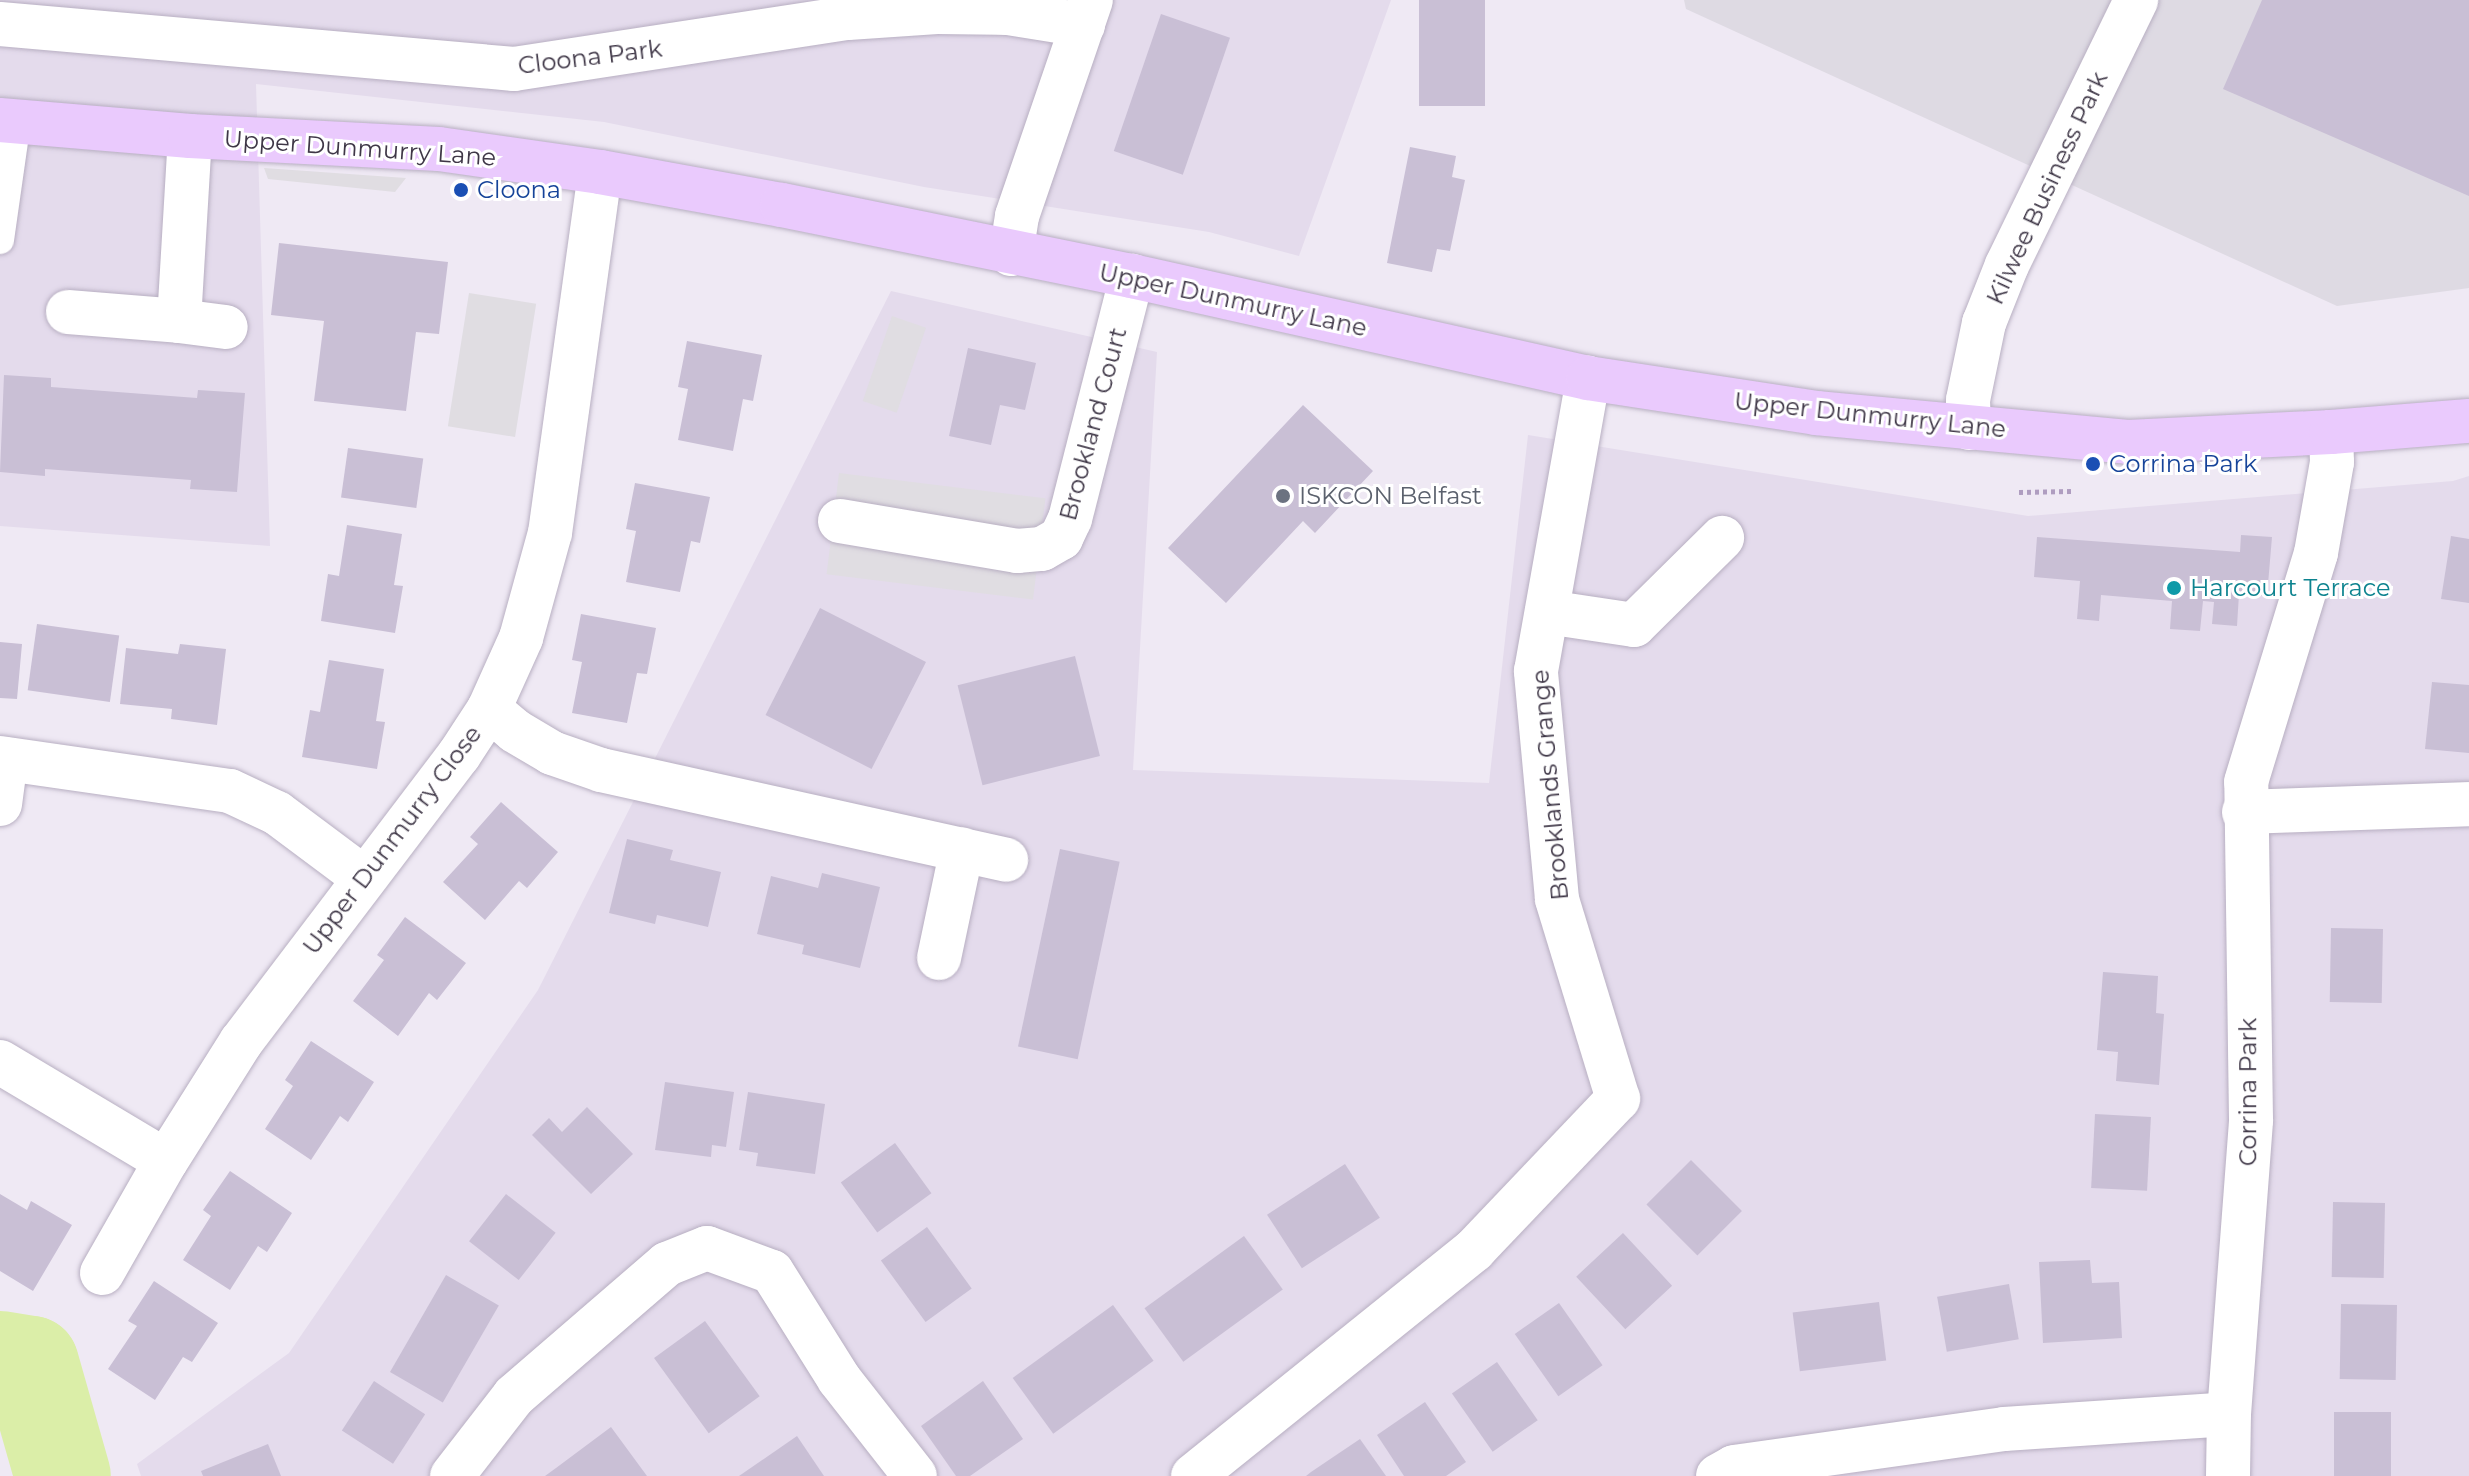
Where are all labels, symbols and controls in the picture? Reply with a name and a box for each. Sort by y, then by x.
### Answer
street label: Cloona Park [516,34,664,80]
street label: Kilwee Business Park [1980,67,2114,309]
street label: Upper Dunmurry Lane [223,124,497,172]
place label: Cloona [477,176,561,204]
marker: Cloona [452,181,470,199]
street label: Upper Dunmurry Lane [1097,258,1369,342]
street label: Brookland Court [1053,324,1133,524]
street label: Upper Dunmurry Lane [1733,386,2007,444]
place label: Corrina Park [2109,450,2257,478]
marker: Corrina Park [2084,455,2102,473]
place label: ISKCON Belfast [1299,482,1482,510]
marker: ISKCON Belfast [1274,487,1292,505]
place label: Harcourt Terrace [2190,574,2390,602]
marker: Harcourt Terrace [2165,579,2183,597]
street label: Brooklands Grange [1526,668,1574,902]
street label: Upper Dunmurry Close [297,720,487,960]
street label: Corrina Park [2234,1018,2262,1166]

